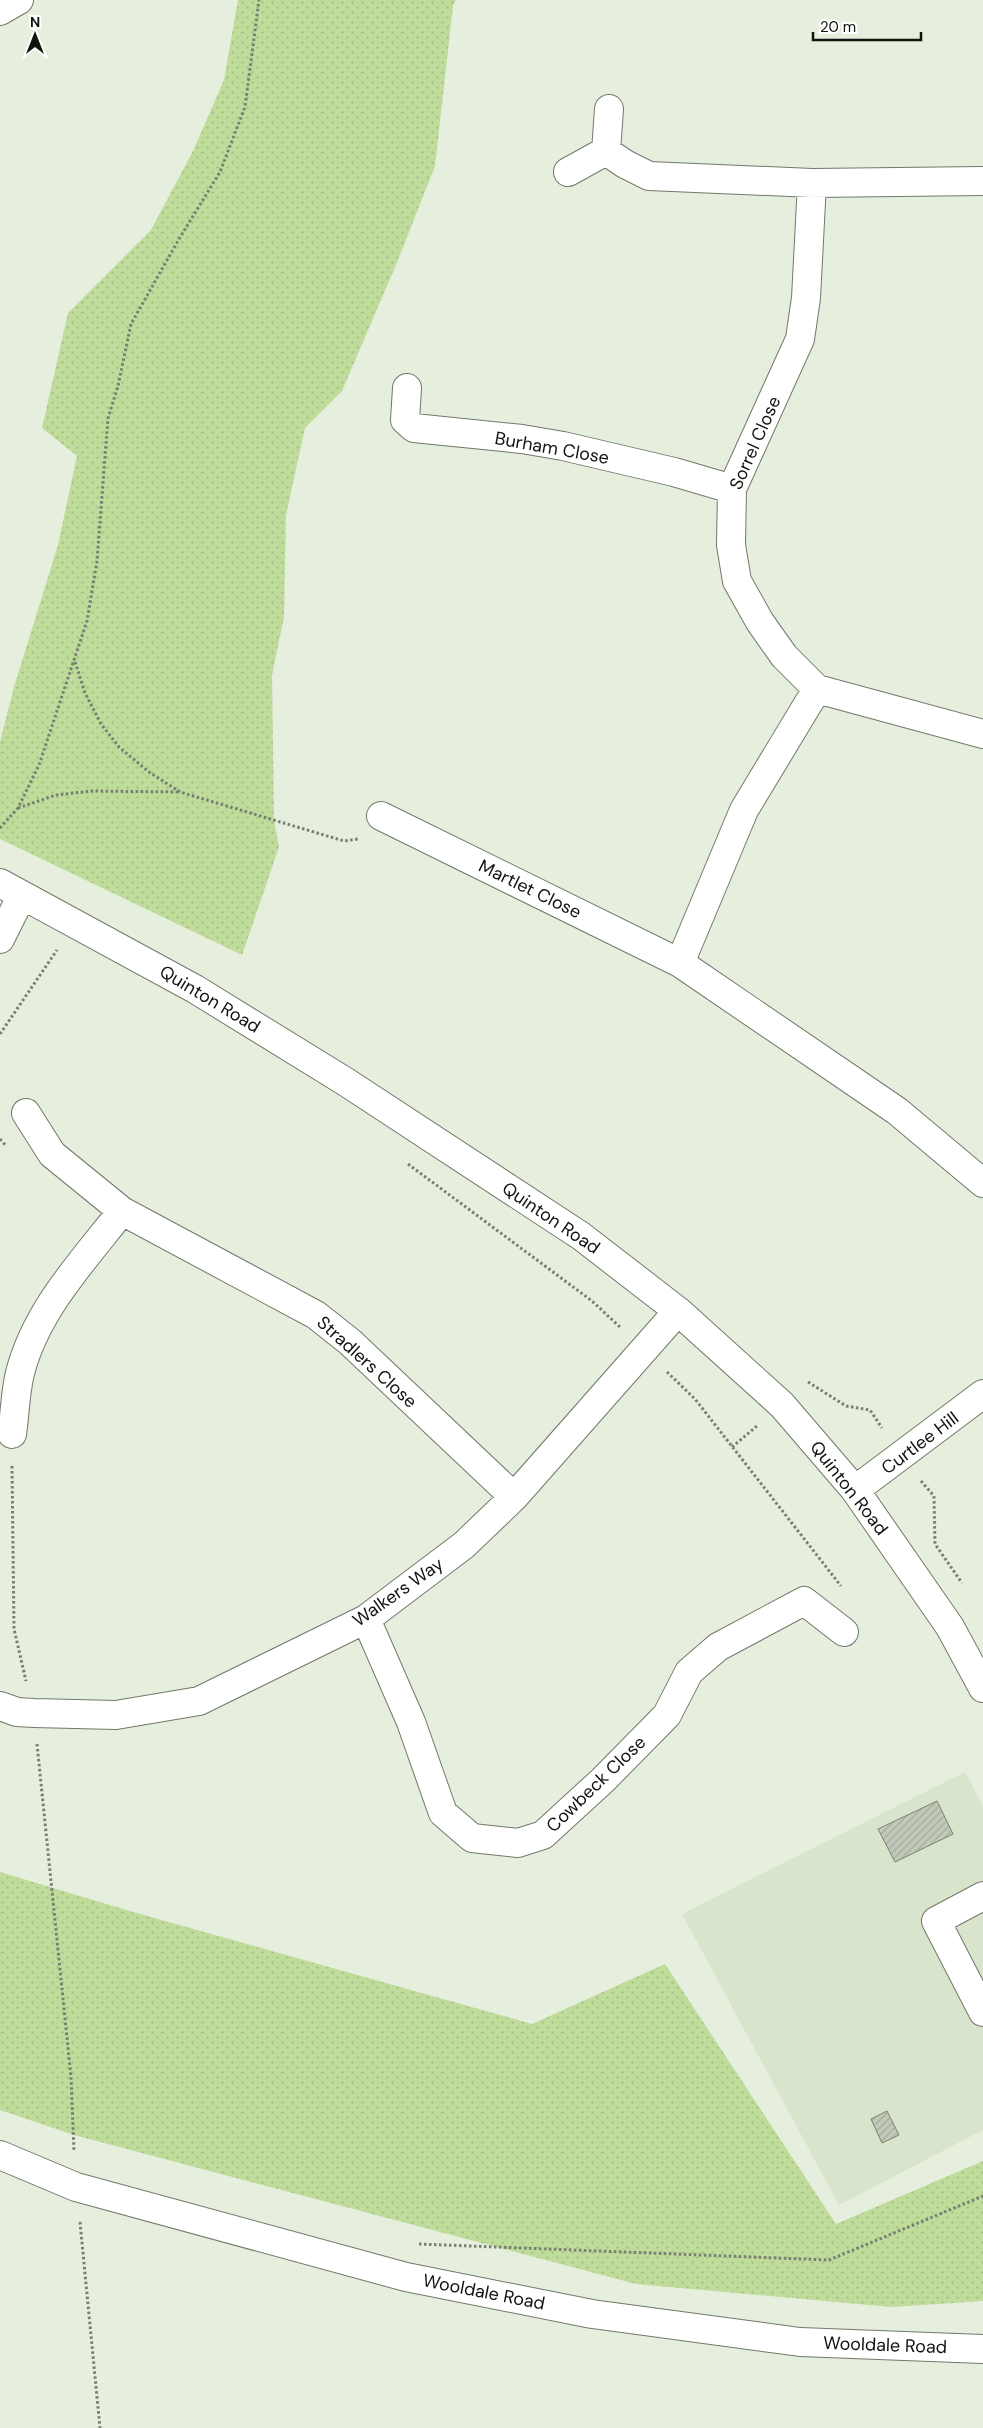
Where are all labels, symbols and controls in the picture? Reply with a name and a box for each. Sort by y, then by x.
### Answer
north arrow [10,10,60,60]
scale bar [813,10,920,42]
text: N [30,13,40,31]
text: 20 m [820,17,856,37]
street label: Sorrel Close [724,392,786,494]
street label: Burham Close [493,426,611,470]
street label: Martlet Close [475,854,585,924]
street label: Quinton Road [155,960,265,1038]
street label: Quinton Road [497,1176,605,1260]
street label: Stradlers Close [312,1311,422,1413]
street label: Curtlee Hill [877,1406,963,1480]
street label: Quinton Road [805,1436,893,1540]
street label: Walkers Way [348,1552,448,1632]
street label: Cowbeck Close [541,1730,651,1838]
street label: Wooldale Road [421,2268,547,2316]
street label: Wooldale Road [823,2331,947,2359]

